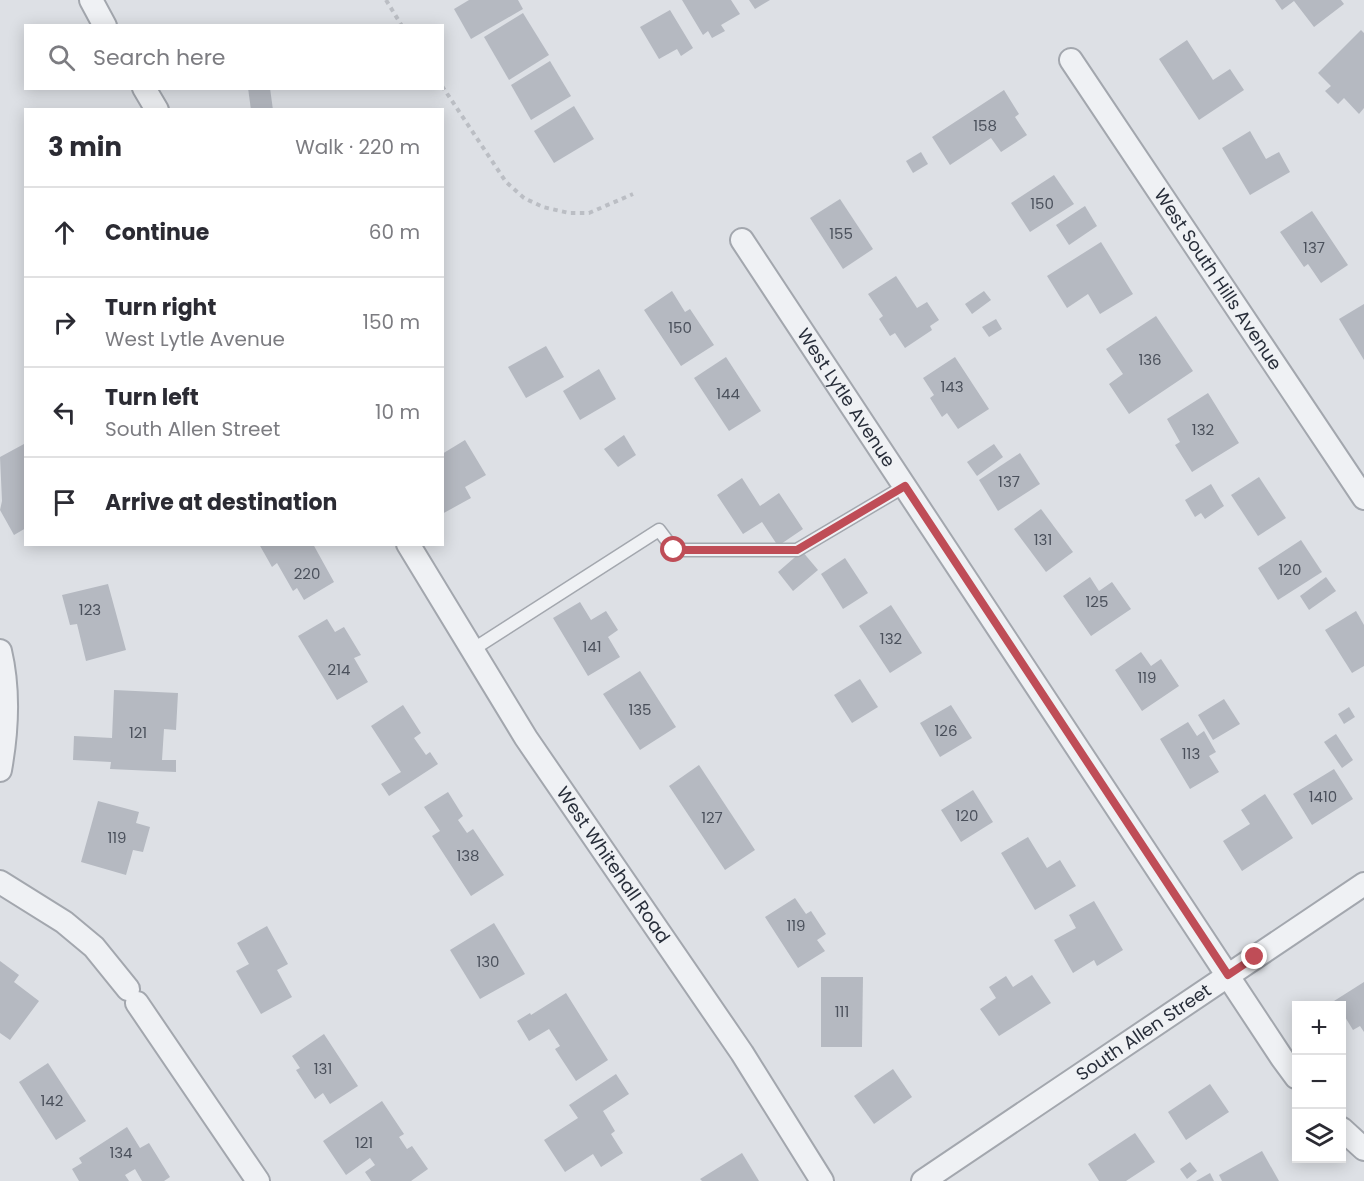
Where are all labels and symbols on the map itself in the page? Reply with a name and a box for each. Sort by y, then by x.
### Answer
house number: 158 [973,115,997,136]
street label: West South Hills Avenue [1148,183,1288,375]
house number: 150 [1030,193,1054,214]
house number: 155 [829,223,853,244]
house number: 137 [1303,237,1325,258]
house number: 150 [668,317,692,338]
street label: West Lytle Avenue [791,323,902,472]
house number: 136 [1138,349,1162,370]
house number: 143 [940,376,964,397]
house number: 144 [716,383,740,404]
house number: 132 [1192,419,1214,440]
house number: 137 [998,471,1020,492]
house number: 131 [1034,529,1052,550]
route start [660,536,686,562]
house number: 120 [1279,559,1301,580]
house number: 220 [294,563,320,584]
house number: 125 [1086,591,1108,612]
house number: 123 [79,599,101,620]
house number: 132 [880,628,902,649]
house number: 141 [582,636,602,657]
house number: 214 [328,659,350,680]
house number: 119 [1137,667,1157,688]
house number: 135 [628,699,652,720]
house number: 126 [935,720,957,741]
house number: 121 [129,722,147,743]
house number: 113 [1182,743,1200,764]
street label: West Whitehall Road [551,781,676,948]
house number: 1410 [1309,786,1337,807]
house number: 120 [956,805,978,826]
house number: 127 [701,807,723,828]
house number: 119 [107,827,127,848]
house number: 138 [456,845,480,866]
house number: 119 [786,915,806,936]
route end [1241,943,1267,969]
house number: 130 [476,951,500,972]
street label: South Allen Street [1071,978,1216,1086]
house number: 111 [835,1001,849,1022]
house number: 131 [314,1058,332,1079]
house number: 142 [41,1090,63,1111]
house number: 121 [355,1132,373,1153]
house number: 134 [109,1142,133,1163]

